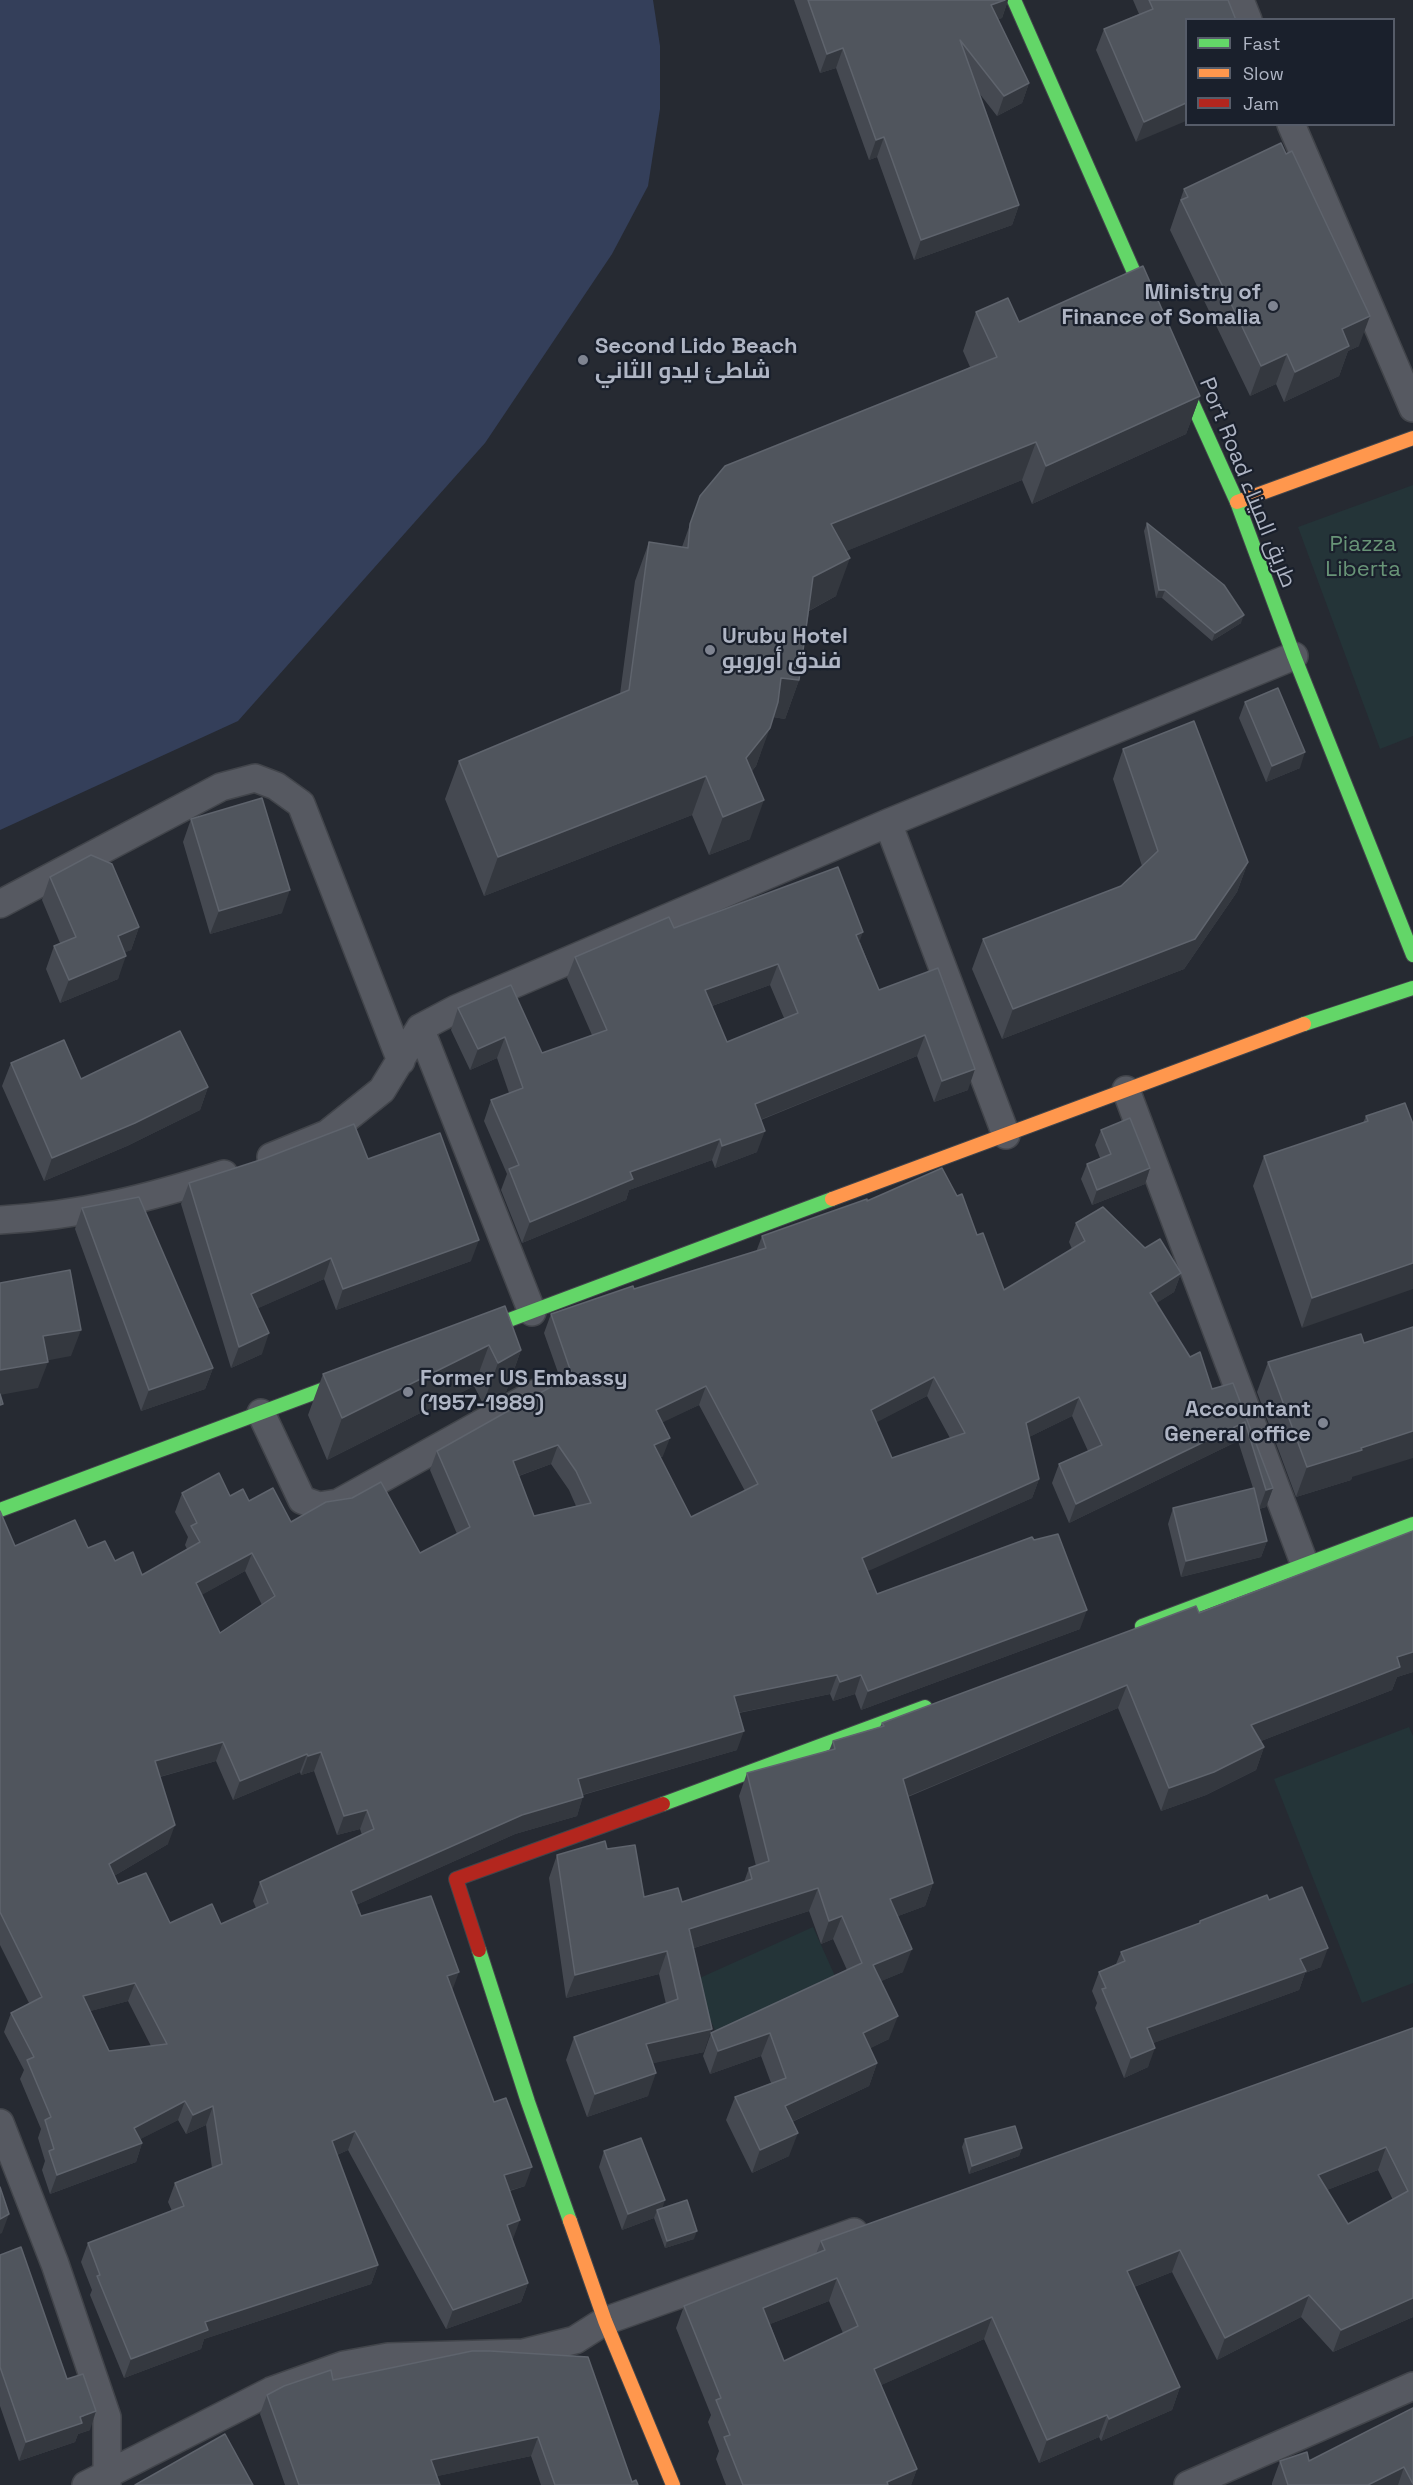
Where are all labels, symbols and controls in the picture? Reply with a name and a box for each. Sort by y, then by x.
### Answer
legend [1185,18,1395,126]
text: Fast [1243,32,1280,55]
text: Slow [1243,62,1284,85]
text: Jam [1243,92,1279,115]
place label: Ministry of Finance of Somalia [1061,280,1261,332]
marker: Ministry of Finance of Somalia [1266,299,1280,313]
place label: Second Lido Beach شاطئ ليدو الثاني [595,334,798,386]
marker: Second Lido Beach شاطئ ليدو الثاني [576,353,590,367]
street label: Port Road طريق الميناء [1193,374,1301,592]
park label: Piazza Liberta [1325,532,1401,584]
place label: Urubu Hotel فندق أوروبو [722,624,848,676]
marker: Urubu Hotel فندق أوروبو [703,643,717,657]
place label: Former US Embassy (1957-1989) [420,1366,628,1418]
marker: Former US Embassy (1957-1989) [401,1385,415,1399]
place label: Accountant General office [1164,1397,1311,1448]
marker: Accountant General office [1316,1416,1330,1430]

